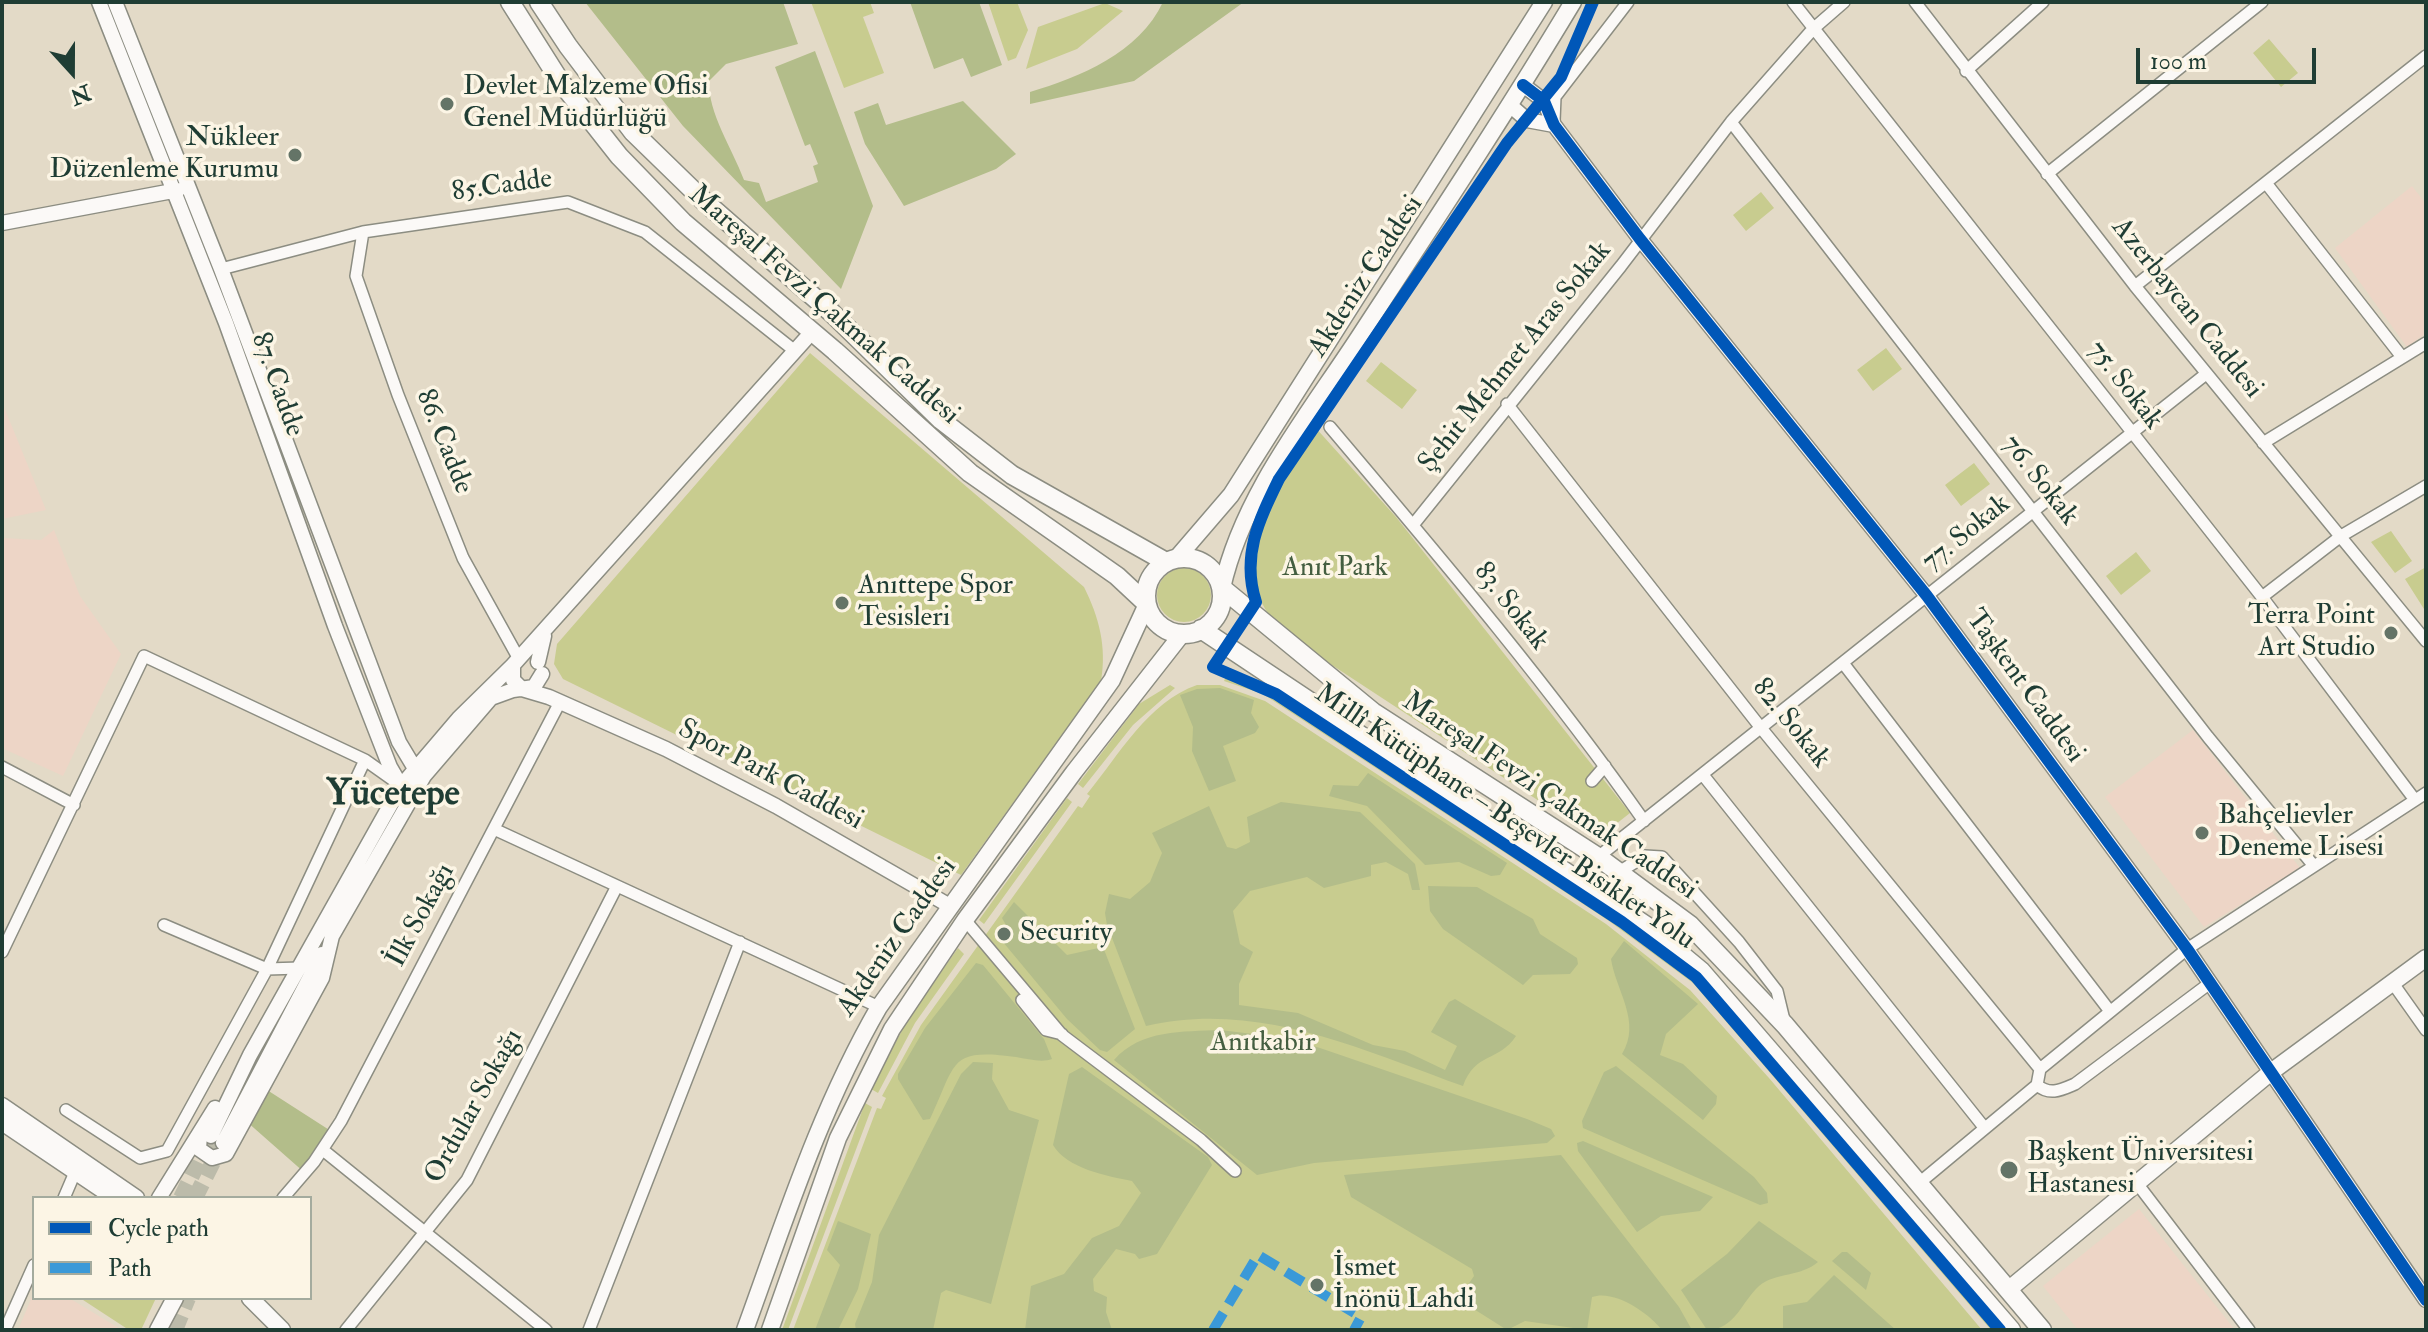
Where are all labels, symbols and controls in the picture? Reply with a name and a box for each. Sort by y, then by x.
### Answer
north arrow [32,32,112,112]
scale bar [2140,32,2320,82]
text: 100 m [2150,46,2207,77]
place label: Devlet Malzeme Ofisi Genel Müdürlüğü [463,71,708,137]
text: N [66,78,95,111]
marker: Devlet Malzeme Ofisi Genel Müdürlüğü [438,95,456,113]
place label: Nükleer Düzenleme Kurumu [50,122,279,188]
marker: Nükleer Düzenleme Kurumu [286,146,304,164]
street label: 85.Cadde [450,163,554,211]
street label: Mareşal Fevzi Çakmak Caddesi [681,179,965,433]
street label: Akdeniz Caddesi [1302,190,1432,364]
street label: Azerbaycan Caddesi [2103,212,2269,406]
street label: Şehit Mehmet Aras Sokak [1412,236,1620,480]
street label: 87. Cadde [242,329,310,441]
street label: 75. Sokak [2079,335,2169,437]
street label: 86. Cadde [407,385,479,499]
street label: 76. Sokak [1993,429,2085,533]
street label: 77. Sokak [1916,488,2018,580]
park label: Anıt Park [1282,552,1388,586]
street label: 83. Sokak [1465,556,1555,658]
place label: Anıttepe Spor Tesisleri [858,570,1013,636]
marker: Anıttepe Spor Tesisleri [833,594,851,612]
place label: Terra Point Art Studio [2248,600,2375,666]
street label: Taşkent Caddesi [1957,604,2091,770]
marker: Terra Point Art Studio [2382,624,2400,642]
street label: 82. Sokak [1744,672,1836,776]
street label: Millî Kütüphane – Beşevler Bisiklet Yolu [1308,678,1700,958]
street label: Mareşal Fevzi Çakmak Caddesi [1395,686,1703,908]
street label: Spor Park Caddesi [672,713,868,839]
district label: Yücetepe [327,774,459,818]
place label: Bahçelievler Deneme Lisesi [2218,800,2384,866]
marker: Bahçelievler Deneme Lisesi [2193,824,2211,842]
street label: Akdeniz Caddesi [831,852,965,1024]
street label: İlk Sokağı [381,858,463,974]
place label: Security [1020,917,1112,951]
marker: Security [995,925,1013,943]
street label: Ordular Sokağı [419,1024,531,1190]
park label: Anıtkabir [1211,1027,1315,1061]
place label: Başkent Üniversitesi Hastanesi [2027,1137,2254,1203]
marker: Başkent Üniversitesi Hastanesi [1998,1159,2020,1181]
legend [32,1196,312,1300]
text: Cycle path [108,1213,209,1244]
place label: İsmet İnönü Lahdi [1333,1252,1474,1318]
text: Path [108,1253,152,1284]
marker: İsmet İnönü Lahdi [1308,1276,1326,1294]

